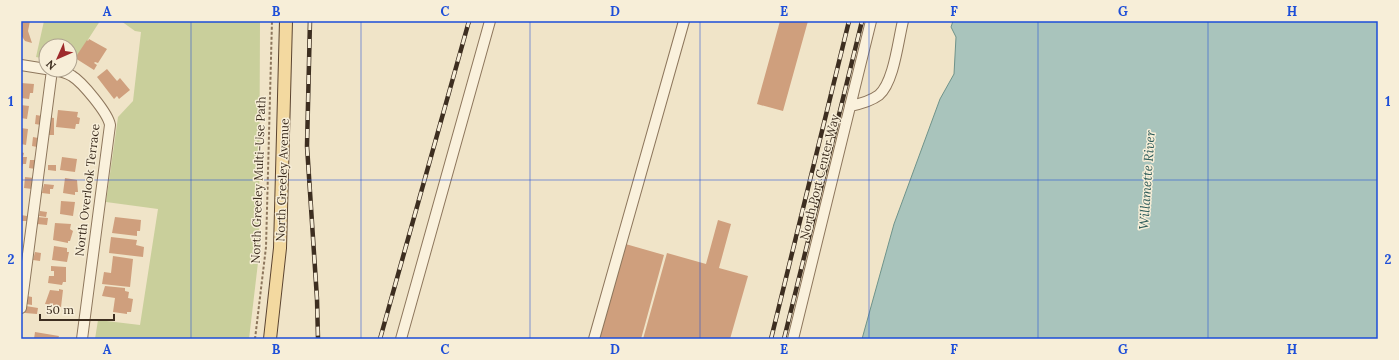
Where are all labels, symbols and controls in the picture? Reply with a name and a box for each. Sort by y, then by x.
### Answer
text: A [103,3,112,20]
text: B [272,3,281,20]
text: C [441,3,450,20]
text: D [610,3,620,20]
text: E [780,3,788,20]
text: F [950,3,958,20]
text: G [1118,3,1128,20]
text: H [1287,3,1297,20]
north arrow [38,38,78,78]
text: N [43,57,59,73]
text: 1 [8,93,14,110]
text: 1 [1385,93,1391,110]
street label: North Greeley Multi-Use Path [248,96,268,264]
street label: North Port Center Way [796,112,842,241]
street label: North Greeley Avenue [272,118,292,242]
street label: North Overlook Terrace [71,122,103,257]
water label: Willamette River [1135,130,1159,230]
text: 2 [8,251,15,268]
text: 2 [1385,251,1392,268]
scale bar [40,296,114,322]
text: 50 m [46,302,74,317]
text: A [103,341,112,358]
text: B [272,341,281,358]
text: C [441,341,450,358]
text: D [610,341,620,358]
text: E [780,341,788,358]
text: F [950,341,958,358]
text: G [1118,341,1128,358]
text: H [1287,341,1297,358]

